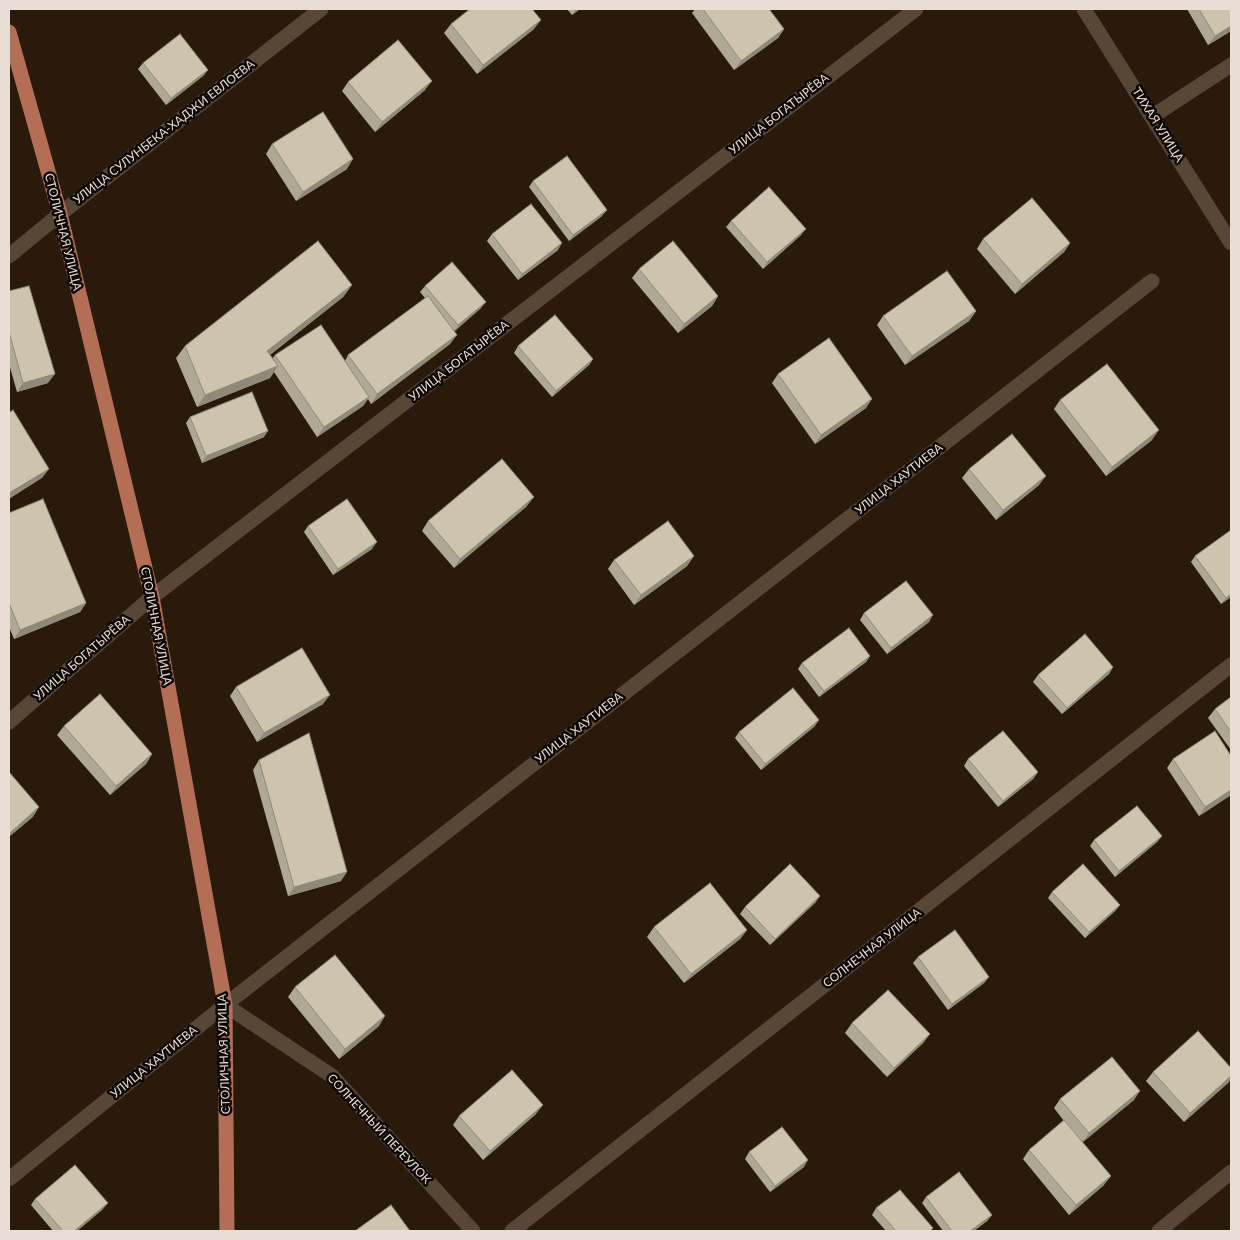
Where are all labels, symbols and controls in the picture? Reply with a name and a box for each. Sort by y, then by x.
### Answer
street label: УЛИЦА СУЛУНБЕКА-ХАДЖИ ЕВЛОЕВА [71,57,257,207]
street label: УЛИЦА БОГАТЫРЁВА [726,71,832,157]
street label: ТИХАЯ УЛИЦА [1129,85,1187,165]
street label: СТОЛИЧНАЯ УЛИЦА [41,172,85,292]
street label: УЛИЦА БОГАТЫРЁВА [406,318,512,404]
street label: УЛИЦА ХАУТИЕВА [852,440,946,518]
street label: СТОЛИЧНАЯ УЛИЦА [137,566,175,686]
street label: УЛИЦА БОГАТЫРЁВА [31,612,133,704]
street label: УЛИЦА ХАУТИЕВА [532,689,626,767]
street label: СОЛНЕЧНАЯ УЛИЦА [820,905,924,991]
street label: СТОЛИЧНАЯ УЛИЦА [215,994,233,1114]
street label: УЛИЦА ХАУТИЕВА [108,1023,200,1101]
street label: СОЛНЕЧНЫЙ ПЕРЕУЛОК [324,1071,434,1187]

